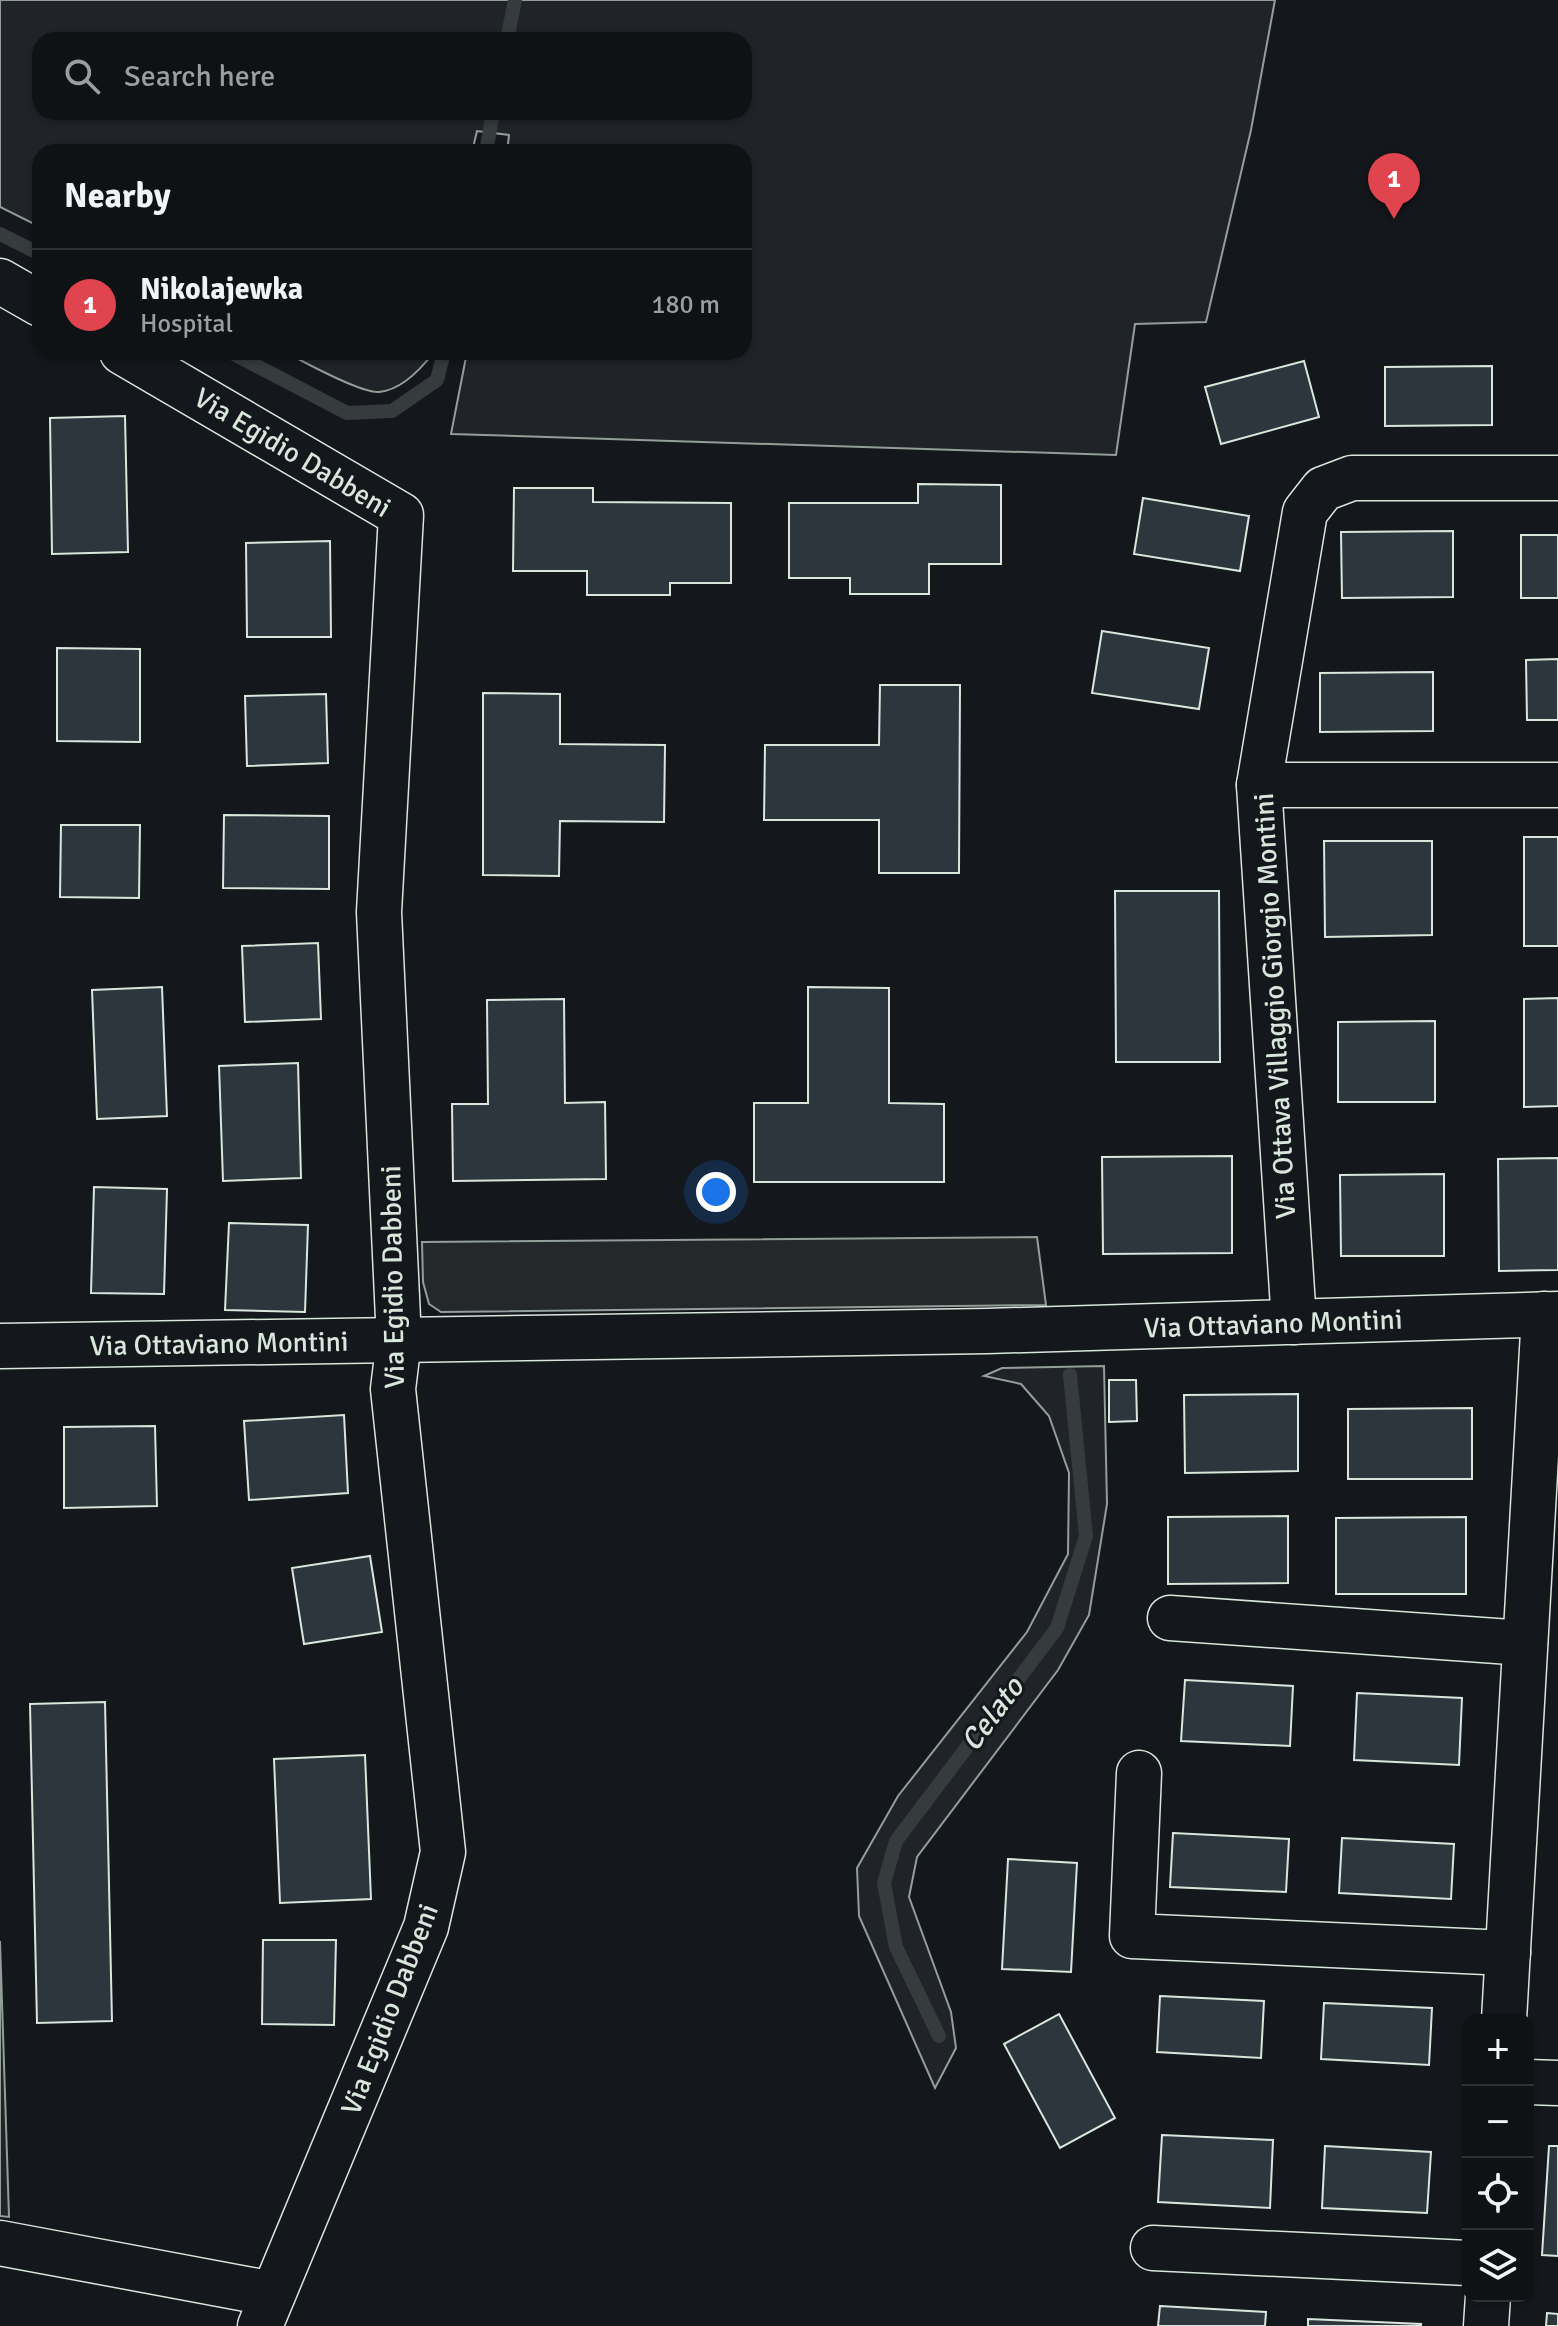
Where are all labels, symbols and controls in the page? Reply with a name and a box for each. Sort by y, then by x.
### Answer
search box [32,32,752,120]
icon: search [60,54,104,98]
text: Search here [124,58,275,95]
pin: 1 [1368,153,1420,219]
text: Nearby [64,175,171,217]
text: Nikolajewka [140,271,303,308]
text: 1 [83,289,97,321]
text: 180 m [651,289,720,321]
text: Hospital [140,308,233,340]
street label: Via Egidio Dabbeni [188,381,397,525]
street label: Via Ottava Villaggio Giorgio Montini [1247,792,1303,1220]
street label: Via Egidio Dabbeni [374,1165,412,1389]
your location [696,1172,736,1212]
street label: Via Ottaviano Montini [1143,1302,1403,1346]
street label: Via Ottaviano Montini [89,1325,349,1363]
water label: Celato [953,1669,1033,1758]
street label: Via Egidio Dabbeni [334,1899,446,2120]
map controls [1462,2014,1534,2302]
button: + [1462,2014,1534,2086]
button: − [1462,2086,1534,2158]
button: locate [1462,2158,1534,2230]
button: layers [1462,2230,1534,2302]

